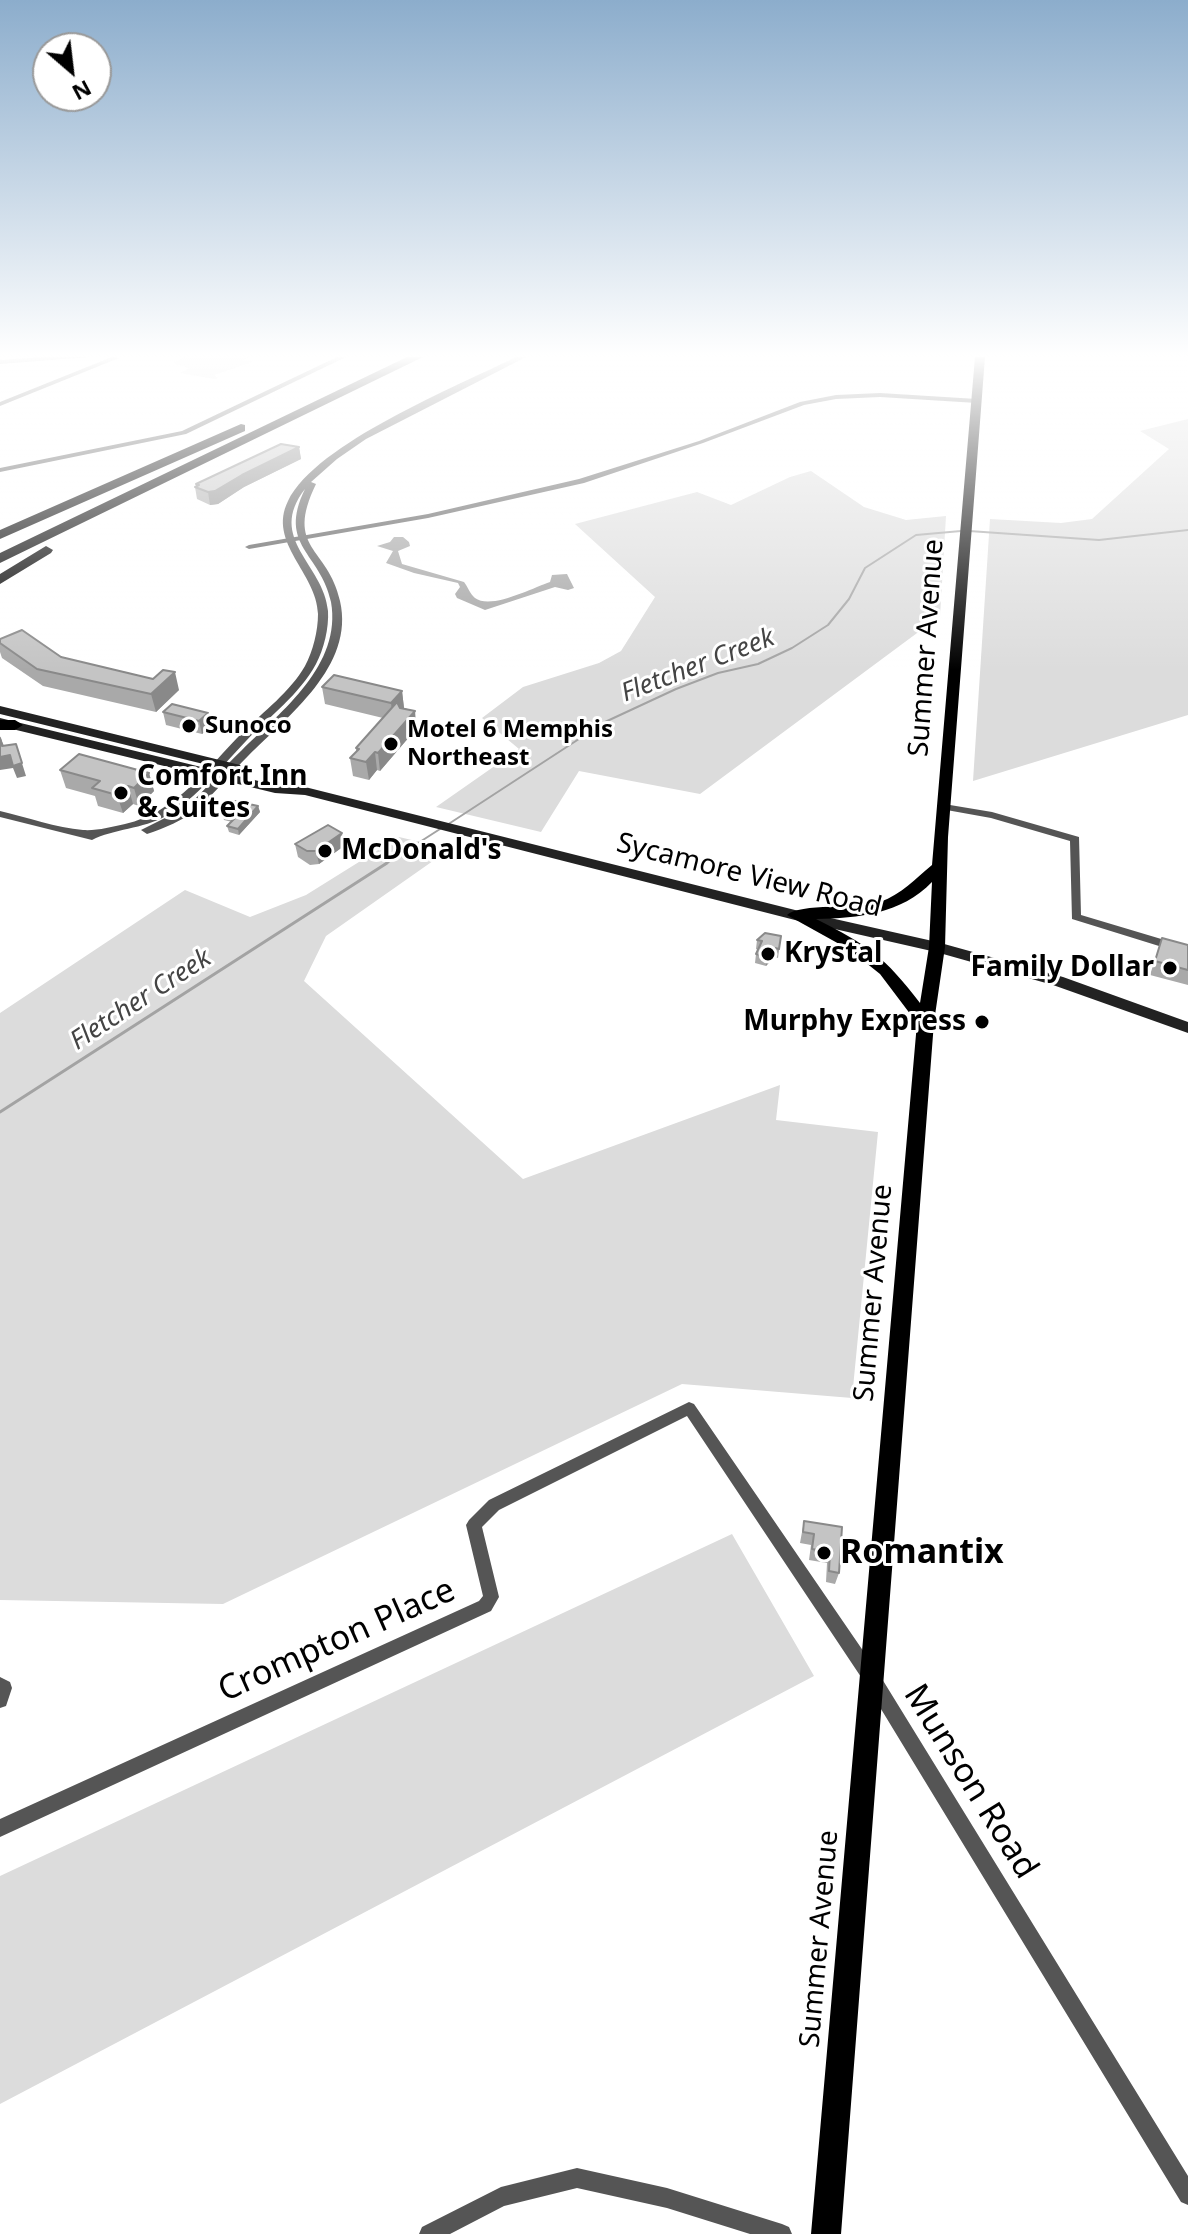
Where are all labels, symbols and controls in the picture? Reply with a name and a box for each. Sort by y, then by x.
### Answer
north arrow [32,32,112,112]
text: N [67,74,97,109]
street label: Summer Avenue [903,538,951,758]
water label: Fletcher Creek [617,622,779,710]
place label: Sunoco [205,712,292,740]
place label: Motel 6 Memphis Northeast [407,716,613,772]
marker: Sunoco [180,717,198,735]
marker: Motel 6 Memphis Northeast [382,735,400,753]
place label: Comfort Inn & Suites [137,760,307,826]
marker: Comfort Inn & Suites [112,784,130,802]
street label: Sycamore View Road [613,827,885,925]
place label: McDonald's [341,834,502,868]
marker: McDonald's [316,842,334,860]
place label: Krystal [784,937,882,971]
water label: Fletcher Creek [65,943,217,1057]
marker: Krystal [759,945,777,963]
place label: Family Dollar [971,951,1154,985]
marker: Family Dollar [1161,959,1179,977]
place label: Murphy Express [743,1005,966,1039]
marker: Murphy Express [973,1013,991,1031]
street label: Summer Avenue [848,1183,900,1403]
place label: Romantix [840,1533,1004,1573]
marker: Romantix [815,1544,833,1562]
street label: Crompton Place [212,1571,462,1711]
street label: Munson Road [894,1677,1046,1887]
street label: Summer Avenue [794,1829,846,2049]

